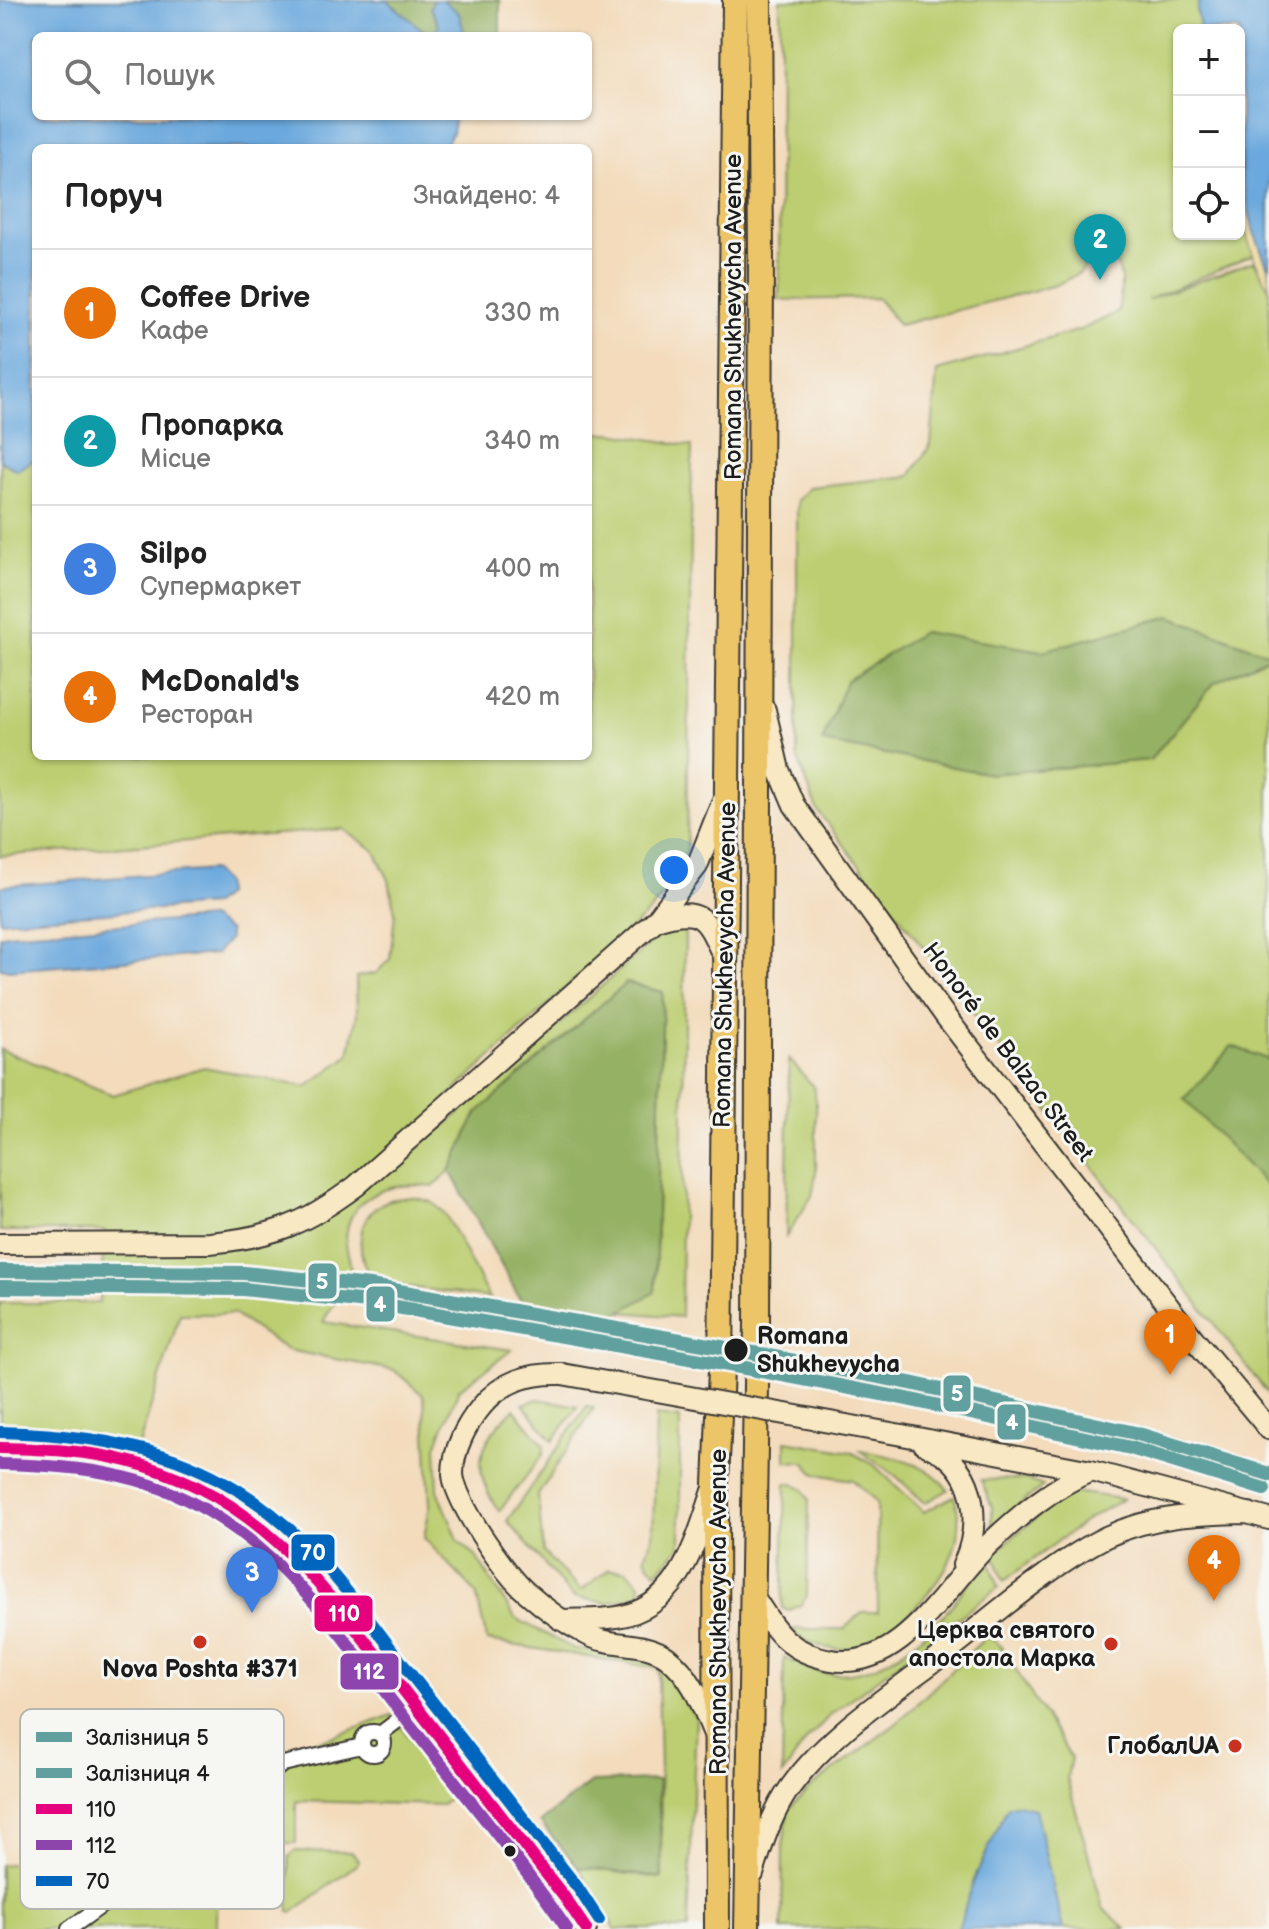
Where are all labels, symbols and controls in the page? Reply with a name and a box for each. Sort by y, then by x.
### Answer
map controls [1173,24,1245,240]
button: + [1173,24,1245,96]
search box [32,32,592,120]
icon: search [60,54,104,98]
text: Пошук [124,58,215,94]
button: − [1173,96,1245,168]
street label: Romana Shukhevycha Avenue [719,154,748,480]
button: locate [1173,168,1245,240]
text: Поруч [64,176,163,217]
text: Знайдено: 4 [413,181,560,212]
pin: 2 [1074,214,1126,280]
text: Coffee Drive [140,280,310,316]
text: 1 [85,298,95,329]
text: 330 m [484,298,560,329]
text: Кафе [140,316,208,347]
text: Пропарка [140,408,283,444]
text: 2 [82,426,98,457]
text: 340 m [484,426,560,457]
text: Місце [140,444,211,475]
text: Silpo [140,536,207,572]
text: 3 [82,554,98,585]
text: 400 m [485,554,560,585]
text: Супермаркет [140,572,301,603]
text: McDonald's [140,664,300,700]
text: 4 [82,682,98,713]
text: 420 m [485,682,560,713]
text: Ресторан [140,700,254,731]
street label: Romana Shukhevycha Avenue [708,802,742,1128]
your location [654,850,694,890]
street label: Honoré de Balzac Street [916,937,1100,1168]
line badge: 5 [307,1262,338,1300]
text: 5 [316,1269,329,1296]
line badge: 4 [365,1285,396,1323]
text: 4 [374,1292,387,1319]
pin: 1 [1144,1309,1196,1375]
place label: Romana Shukhevycha [757,1322,900,1379]
marker: Romana Shukhevycha [722,1336,750,1364]
line badge: 5 [942,1374,972,1413]
text: 5 [951,1381,964,1408]
line badge: 4 [996,1403,1027,1441]
text: 4 [1006,1410,1019,1437]
street label: Romana Shukhevycha Avenue [704,1449,733,1775]
line badge: 70 [290,1533,336,1572]
pin: 4 [1188,1535,1240,1601]
text: 70 [300,1540,326,1567]
pin: 3 [226,1547,278,1613]
line badge: 110 [313,1594,374,1633]
text: 110 [328,1601,360,1628]
place label: Церква святого апостола Марка [909,1616,1096,1673]
marker: Nova Poshta #371 [191,1633,209,1651]
marker: Церква святого апостола Марка [1102,1635,1120,1653]
line badge: 112 [339,1652,400,1691]
place label: Nova Poshta #371 [102,1655,298,1684]
text: 112 [353,1659,385,1686]
legend [20,1709,284,1909]
text: Залізниця 5 [86,1725,209,1752]
place label: ГлобалUA [1107,1732,1219,1761]
marker: ГлобалUA [1226,1737,1244,1755]
text: Залізниця 4 [86,1761,210,1788]
text: 110 [86,1797,116,1824]
text: 112 [86,1833,116,1860]
unlabelled marker [502,1843,518,1859]
text: 70 [86,1869,110,1896]

